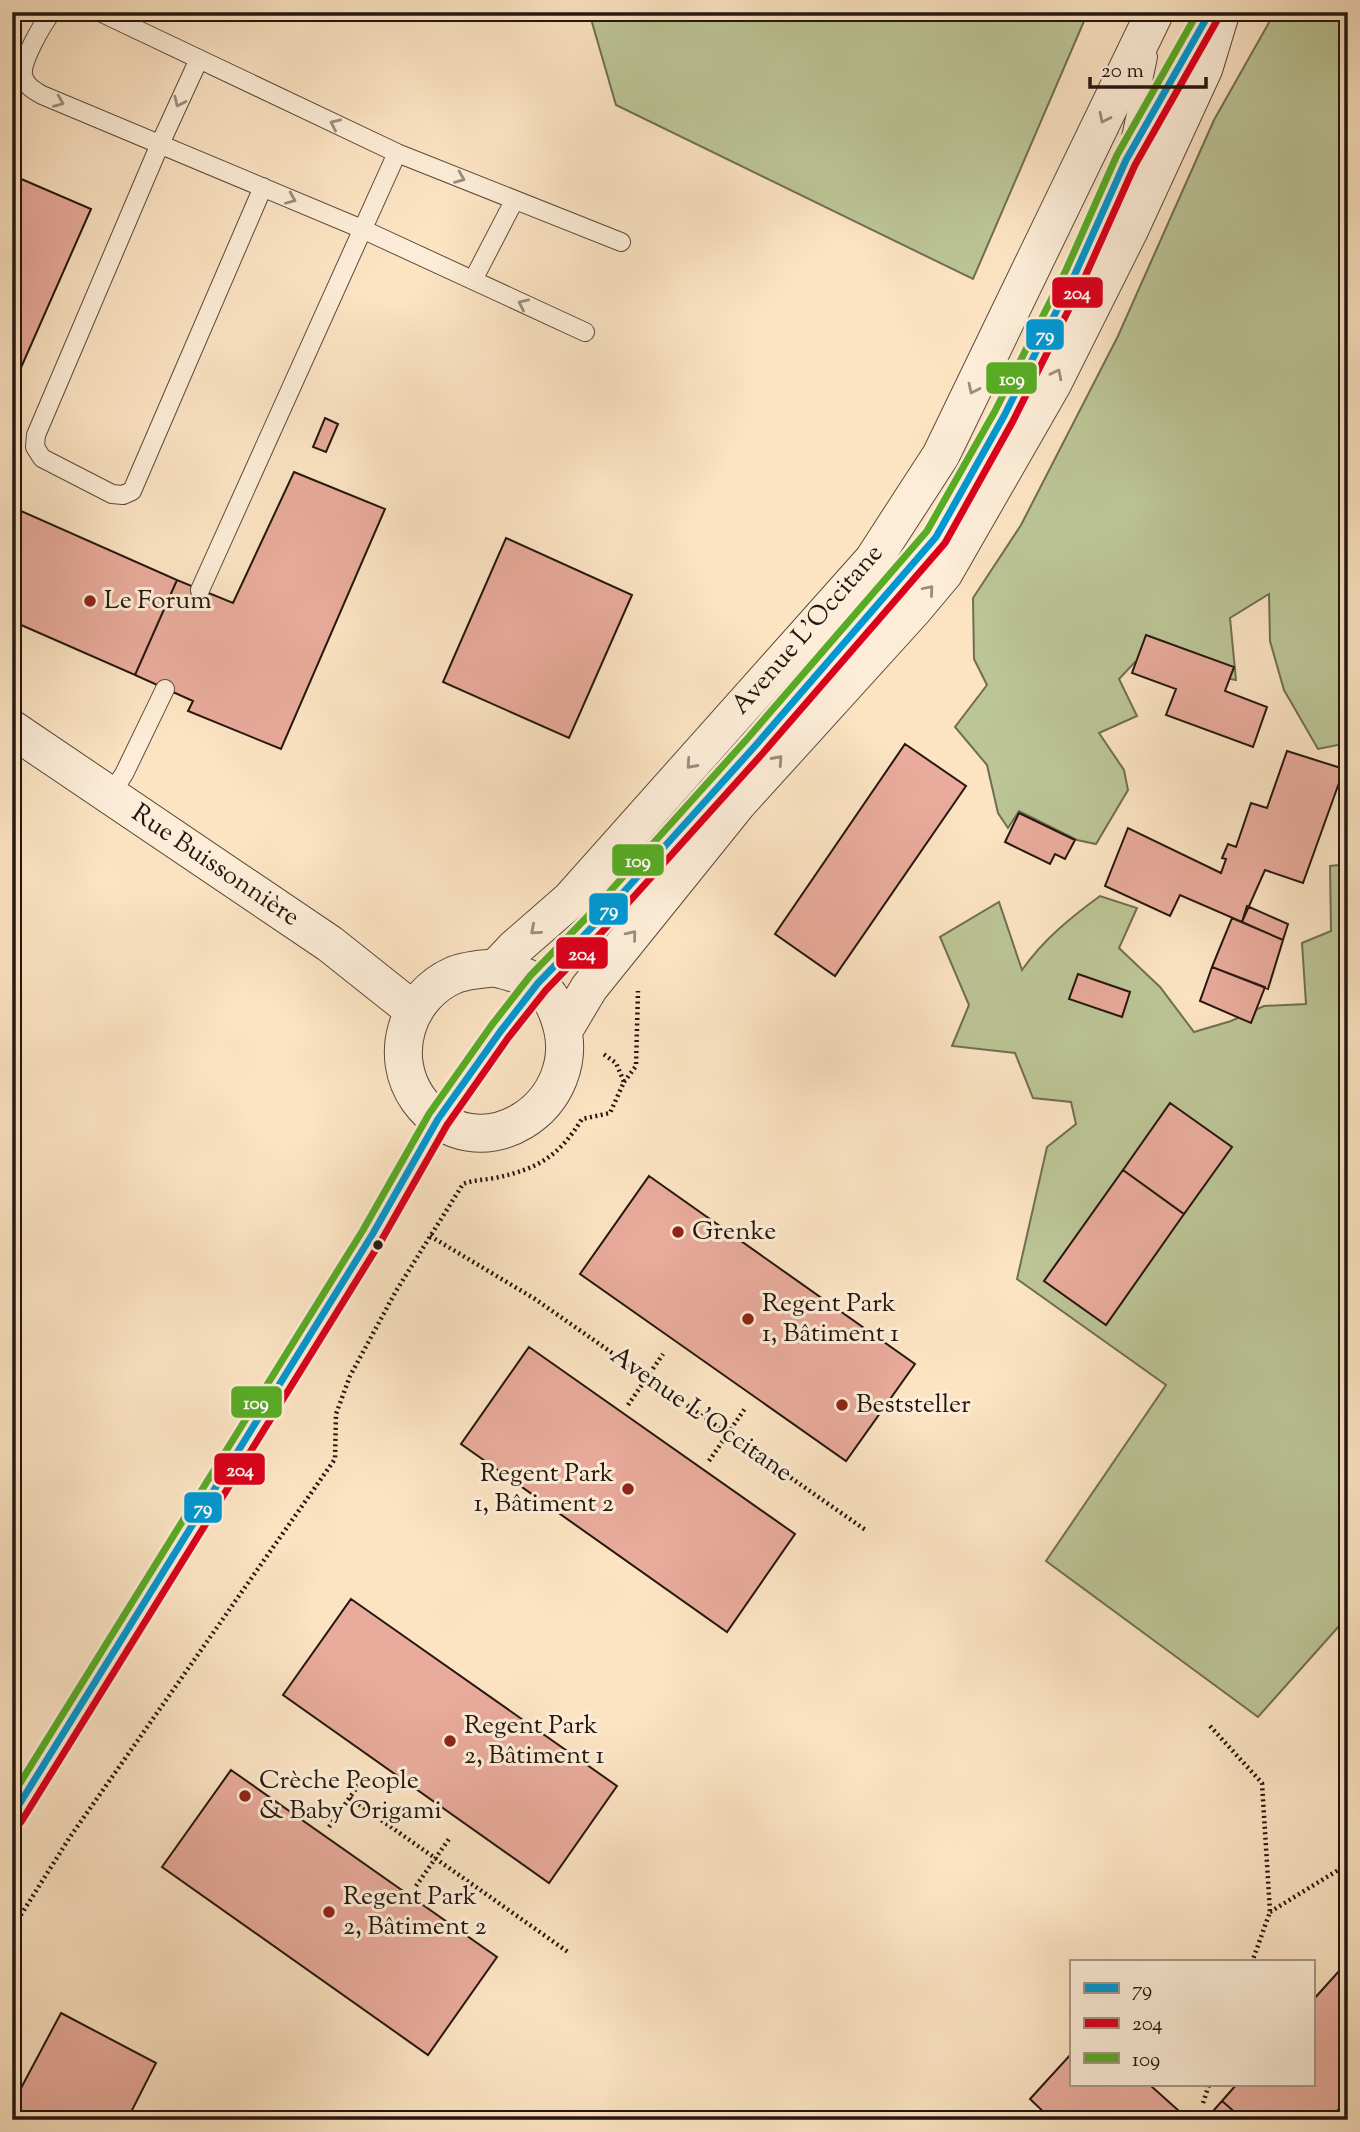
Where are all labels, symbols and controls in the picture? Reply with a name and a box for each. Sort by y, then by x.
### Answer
scale bar [1090,46,1206,90]
text: 20 m [1101,57,1144,87]
one-way arrow [52,94,64,108]
one-way arrow [174,94,188,107]
one-way arrow [1099,111,1113,123]
one-way arrow [330,118,342,132]
one-way arrow [453,170,465,184]
one-way arrow [285,191,297,205]
line badge: 204 [1051,276,1104,309]
text: 204 [1063,281,1091,308]
one-way arrow [518,298,530,312]
line badge: 79 [1025,318,1065,351]
text: 79 [1036,323,1054,350]
line badge: 109 [985,361,1038,395]
text: 109 [999,367,1025,394]
one-way arrow [1049,369,1063,381]
one-way arrow [967,382,981,394]
street label: Avenue L'Occitane [723,537,893,723]
place label: Le Forum [104,583,212,620]
one-way arrow [921,586,934,598]
marker: Le Forum [82,593,98,609]
one-way arrow [769,755,782,768]
one-way arrow [687,756,699,769]
street label: Rue Buissonnière [123,796,307,936]
line badge: 109 [611,843,665,877]
text: 109 [625,849,651,876]
line badge: 79 [588,892,629,926]
text: 79 [600,898,618,925]
one-way arrow [531,922,544,934]
one-way arrow [624,930,636,943]
line badge: 204 [555,936,609,970]
text: 204 [568,942,596,969]
place label: Grenke [692,1214,776,1251]
marker: Grenke [670,1224,686,1240]
unlabelled marker [371,1238,385,1252]
place label: Regent Park 1, Bâtiment 1 [762,1286,899,1353]
marker: Regent Park 1, Bâtiment 1 [740,1311,756,1327]
street label: Avenue L'Occitane [602,1338,800,1492]
line badge: 109 [230,1385,283,1419]
place label: Beststeller [856,1387,971,1424]
text: 109 [243,1391,269,1418]
marker: Beststeller [834,1397,850,1413]
line badge: 204 [213,1452,266,1486]
place label: Regent Park 1, Bâtiment 2 [474,1456,614,1523]
text: 204 [226,1458,254,1485]
marker: Regent Park 1, Bâtiment 2 [620,1481,636,1497]
line badge: 79 [183,1491,223,1524]
text: 79 [194,1496,212,1523]
place label: Regent Park 2, Bâtiment 1 [464,1708,604,1775]
marker: Regent Park 2, Bâtiment 1 [442,1733,458,1749]
place label: Crèche People & Baby Origami [259,1763,442,1830]
marker: Crèche People & Baby Origami [237,1788,253,1804]
place label: Regent Park 2, Bâtiment 2 [343,1879,487,1946]
marker: Regent Park 2, Bâtiment 2 [321,1904,337,1920]
legend [1070,1960,1314,2086]
text: 79 [1132,1976,1152,2006]
text: 204 [1132,2010,1163,2040]
text: 109 [1132,2046,1160,2076]

